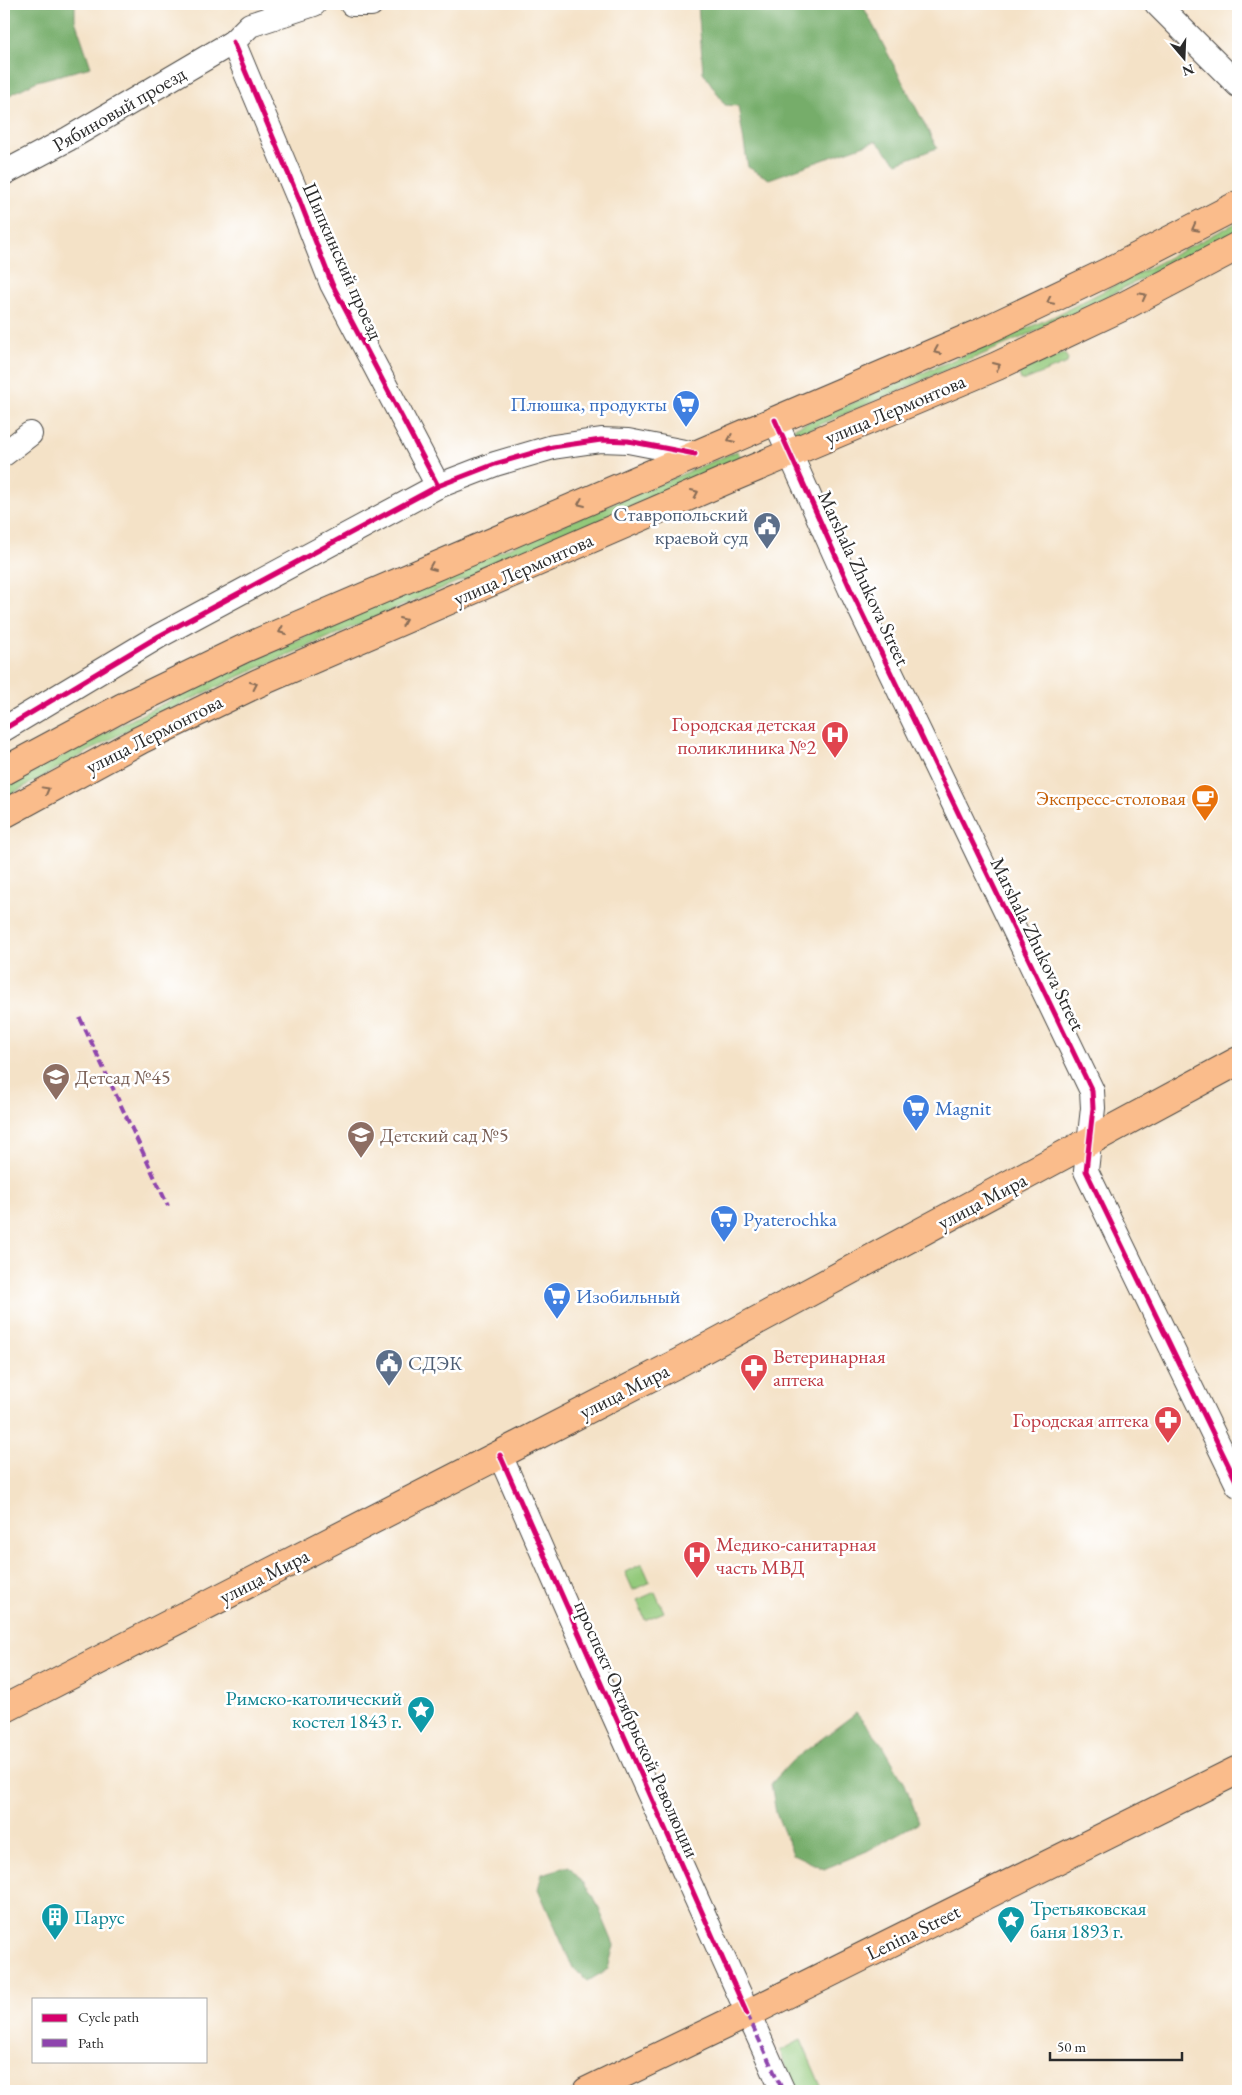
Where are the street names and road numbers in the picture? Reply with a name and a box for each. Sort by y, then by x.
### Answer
street label: Рябиновый проезд [48,60,190,158]
street label: Шипкинский проезд [297,179,389,343]
street label: улица Лермонтова [821,368,969,450]
street label: Marshala Zhukova Street [812,486,916,670]
street label: улица Лермонтова [449,527,597,611]
street label: улица Лермонтова [81,688,227,780]
street label: Marshala Zhukova Street [985,853,1092,1036]
street label: улица Мира [933,1167,1031,1235]
street label: улица Мира [575,1357,673,1425]
street label: улица Мира [215,1542,313,1610]
street label: проспект Октябрьской Революции [568,1596,706,1862]
street label: Lenina Street [862,1898,965,1966]

